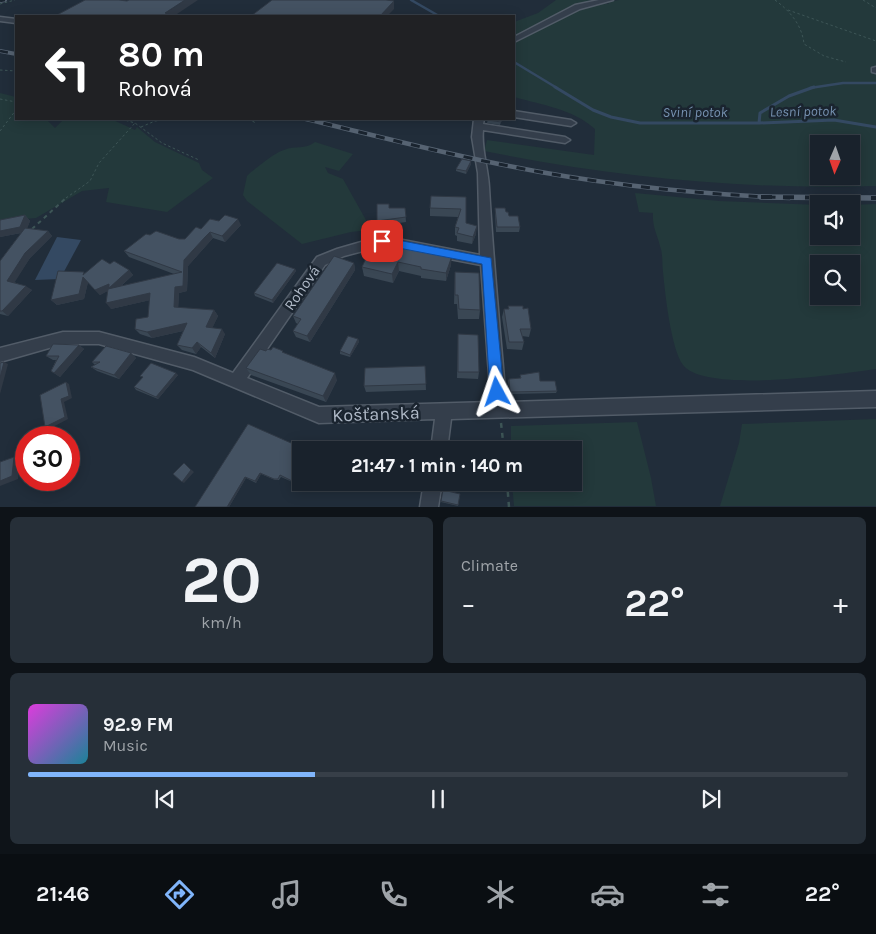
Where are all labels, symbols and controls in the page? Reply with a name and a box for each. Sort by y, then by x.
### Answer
text: 80 m [118,34,205,75]
icon: left [35,35,100,100]
text: Rohová [118,76,192,102]
water label: Lesní potok [770,102,837,121]
water label: Sviní potok [662,104,728,121]
north arrow [810,135,860,185]
map controls [810,135,860,305]
button: sound [810,195,860,245]
pin [361,220,403,262]
icon: arrive [368,227,396,255]
button: search [810,255,860,305]
street label: Rohová [280,262,324,314]
position arrow [470,365,522,417]
street label: Košťanská [332,401,420,427]
speed limit sign: 30 [15,426,80,491]
text: 21:47 · 1 min · 140 m [351,455,523,477]
text: 20 [181,542,262,618]
text: Climate [461,556,518,575]
text: 22° [624,581,685,626]
text: − [461,587,476,620]
text: + [833,587,848,620]
text: km/h [201,613,242,632]
text: 92.9 FM [103,714,174,736]
text: Music [103,736,148,755]
icon: previous [151,785,179,813]
icon: pause [424,785,452,813]
icon: next [697,785,725,813]
icon: directions [162,877,197,912]
icon: music [269,877,304,912]
icon: phone [376,877,411,912]
icon: climate [483,877,518,912]
icon: car [590,877,625,912]
icon: filters [698,877,733,912]
text: 21:46 [36,881,90,907]
text: 22° [805,881,840,907]

